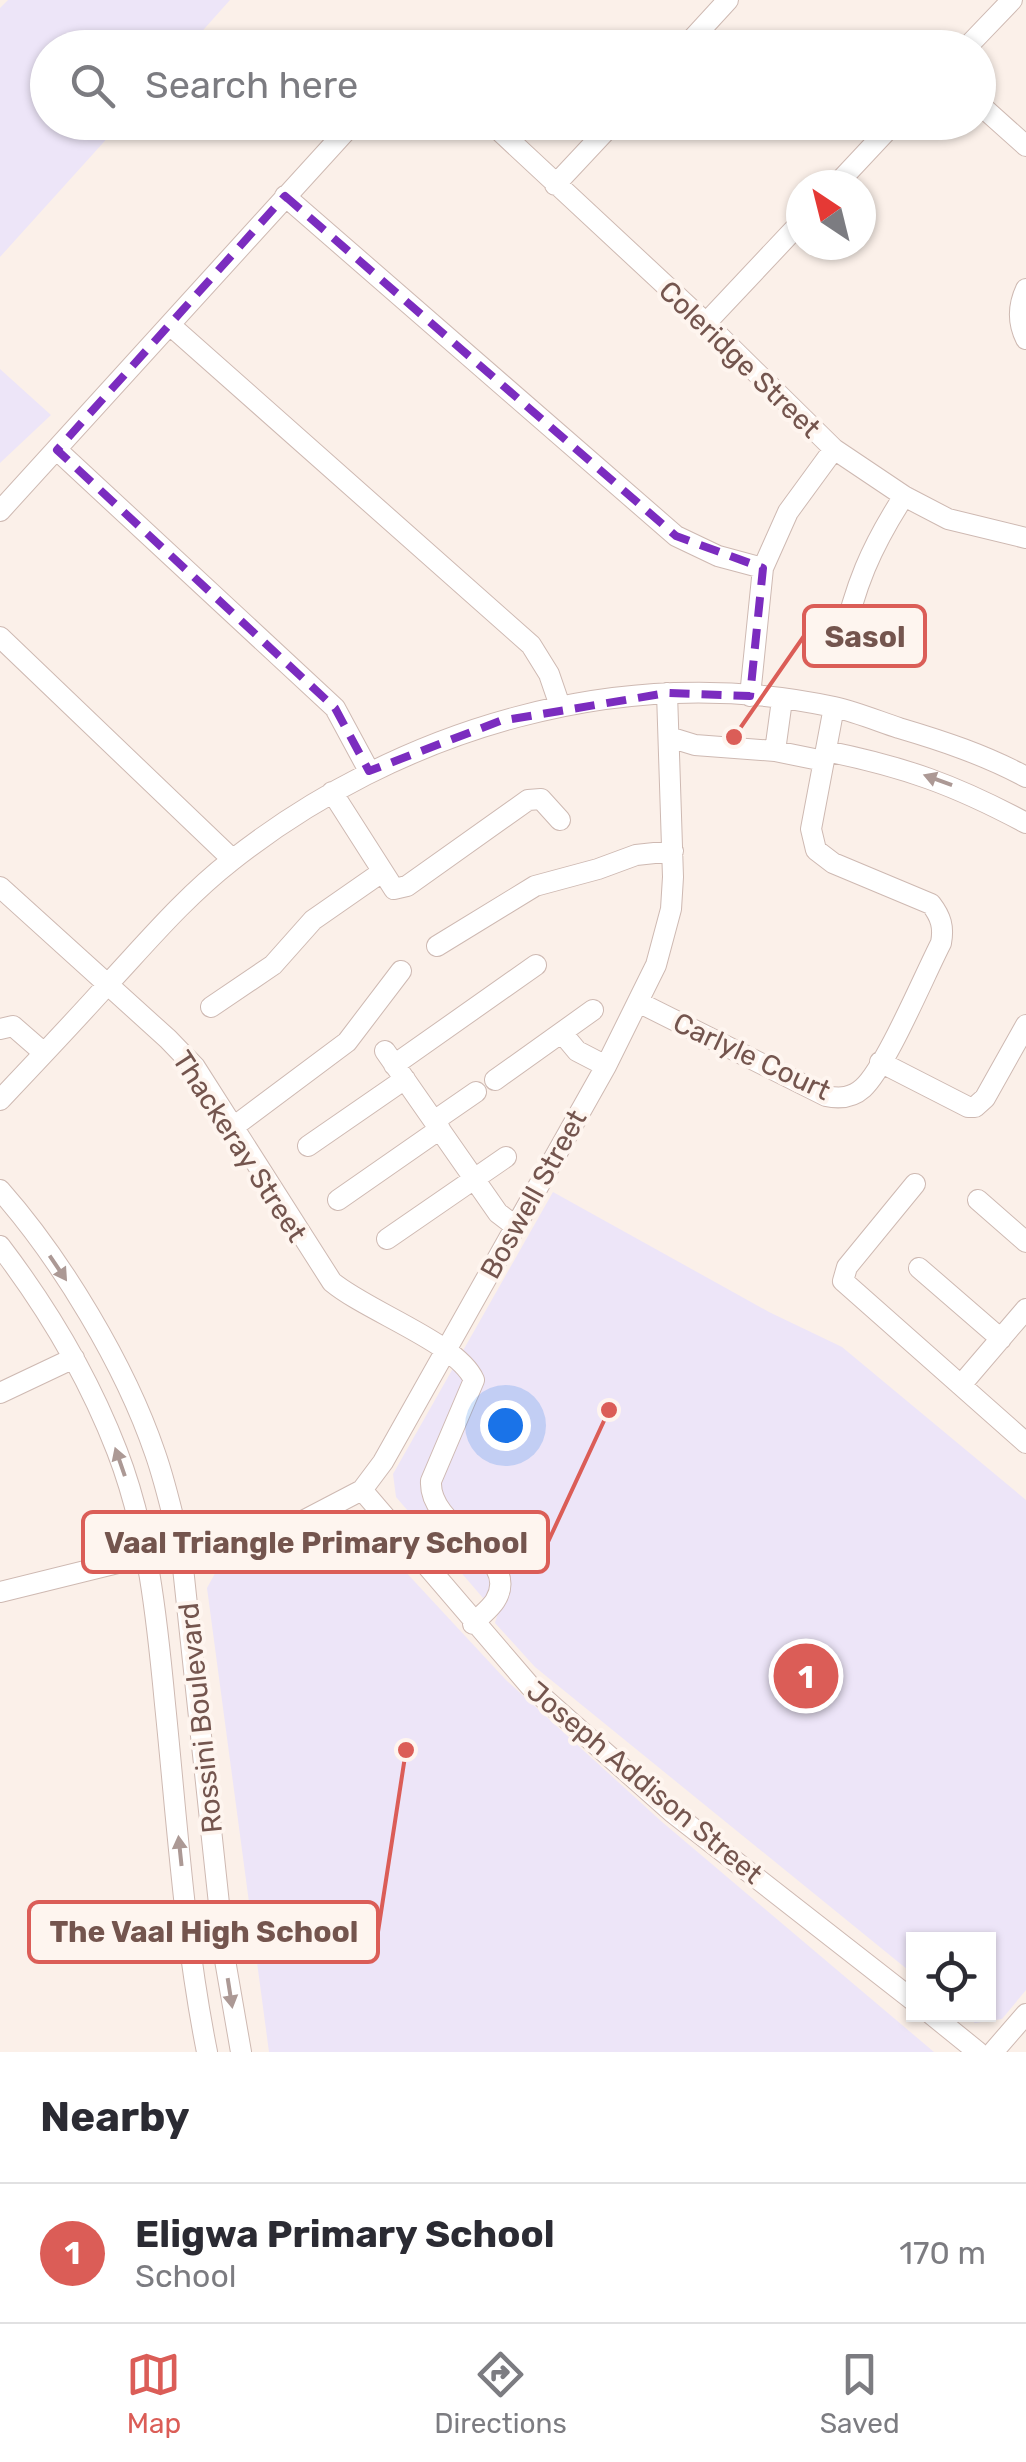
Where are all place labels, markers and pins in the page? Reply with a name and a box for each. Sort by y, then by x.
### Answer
callout: Sasol [804,606,925,666]
callout: Vaal Triangle Primary School [83,1512,548,1572]
pin: 1 [774,1638,838,1714]
callout: The Vaal High School [29,1902,378,1962]

